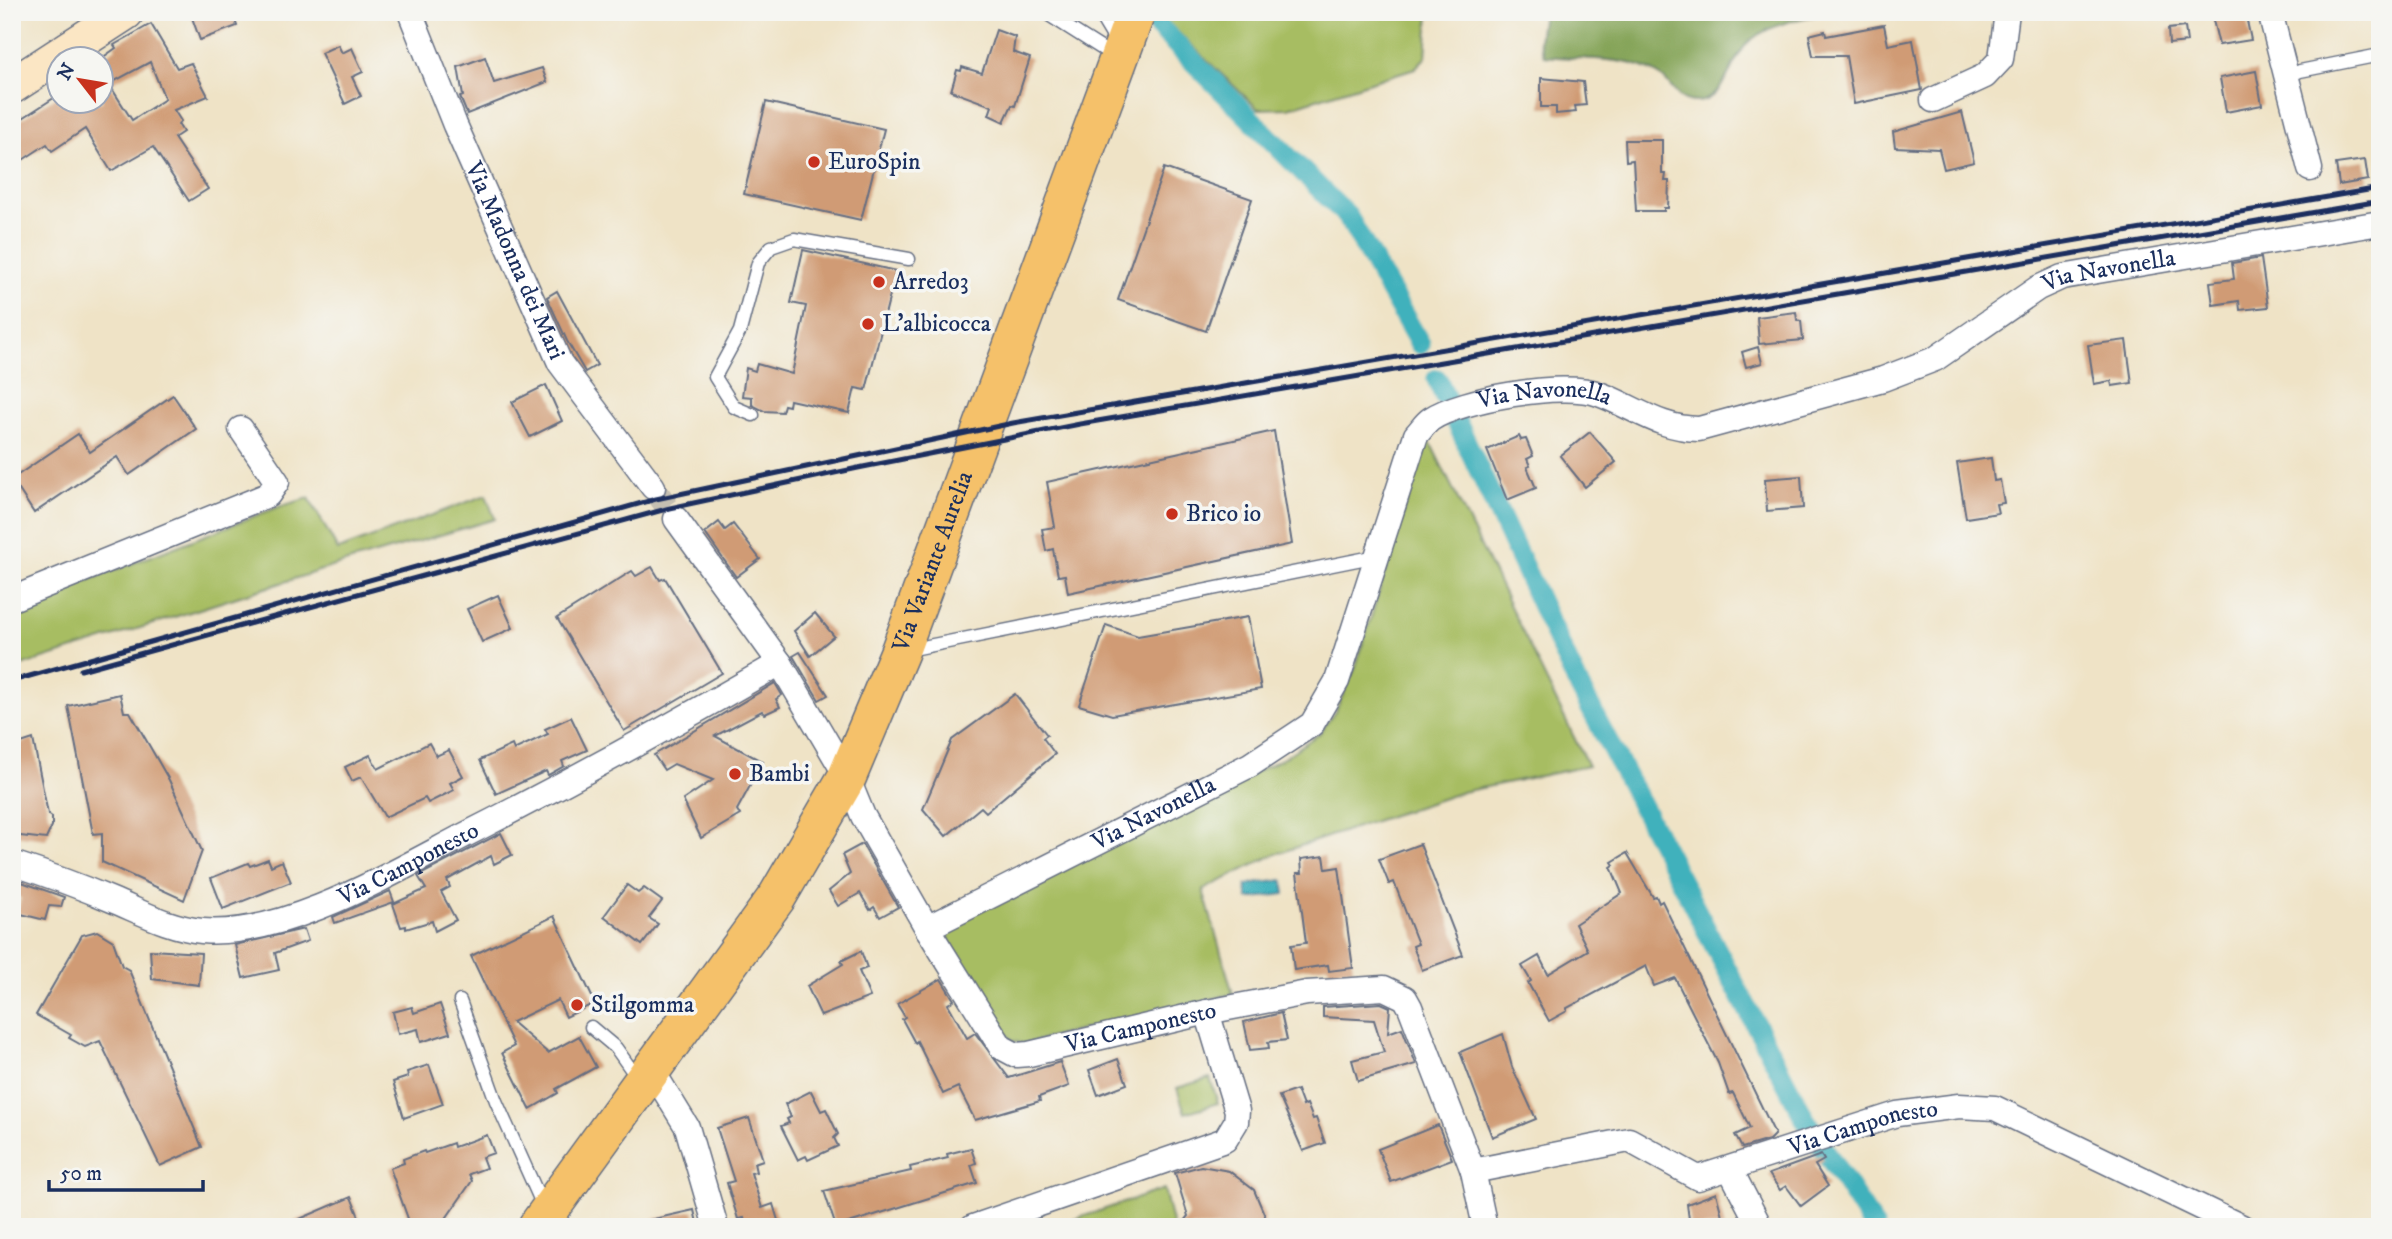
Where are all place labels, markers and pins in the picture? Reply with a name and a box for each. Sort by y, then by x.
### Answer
place label: EuroSpin [828,147,921,177]
marker: EuroSpin [806,154,822,170]
place label: Arredo3 [893,267,969,297]
marker: Arredo3 [871,274,887,290]
place label: L'albicocca [882,309,992,339]
marker: L'albicocca [860,316,876,332]
place label: Brico io [1186,499,1261,529]
marker: Brico io [1164,506,1180,522]
place label: Bambi [749,759,810,789]
marker: Bambi [727,766,743,782]
place label: Stilgomma [591,990,695,1020]
marker: Stilgomma [569,997,585,1013]

